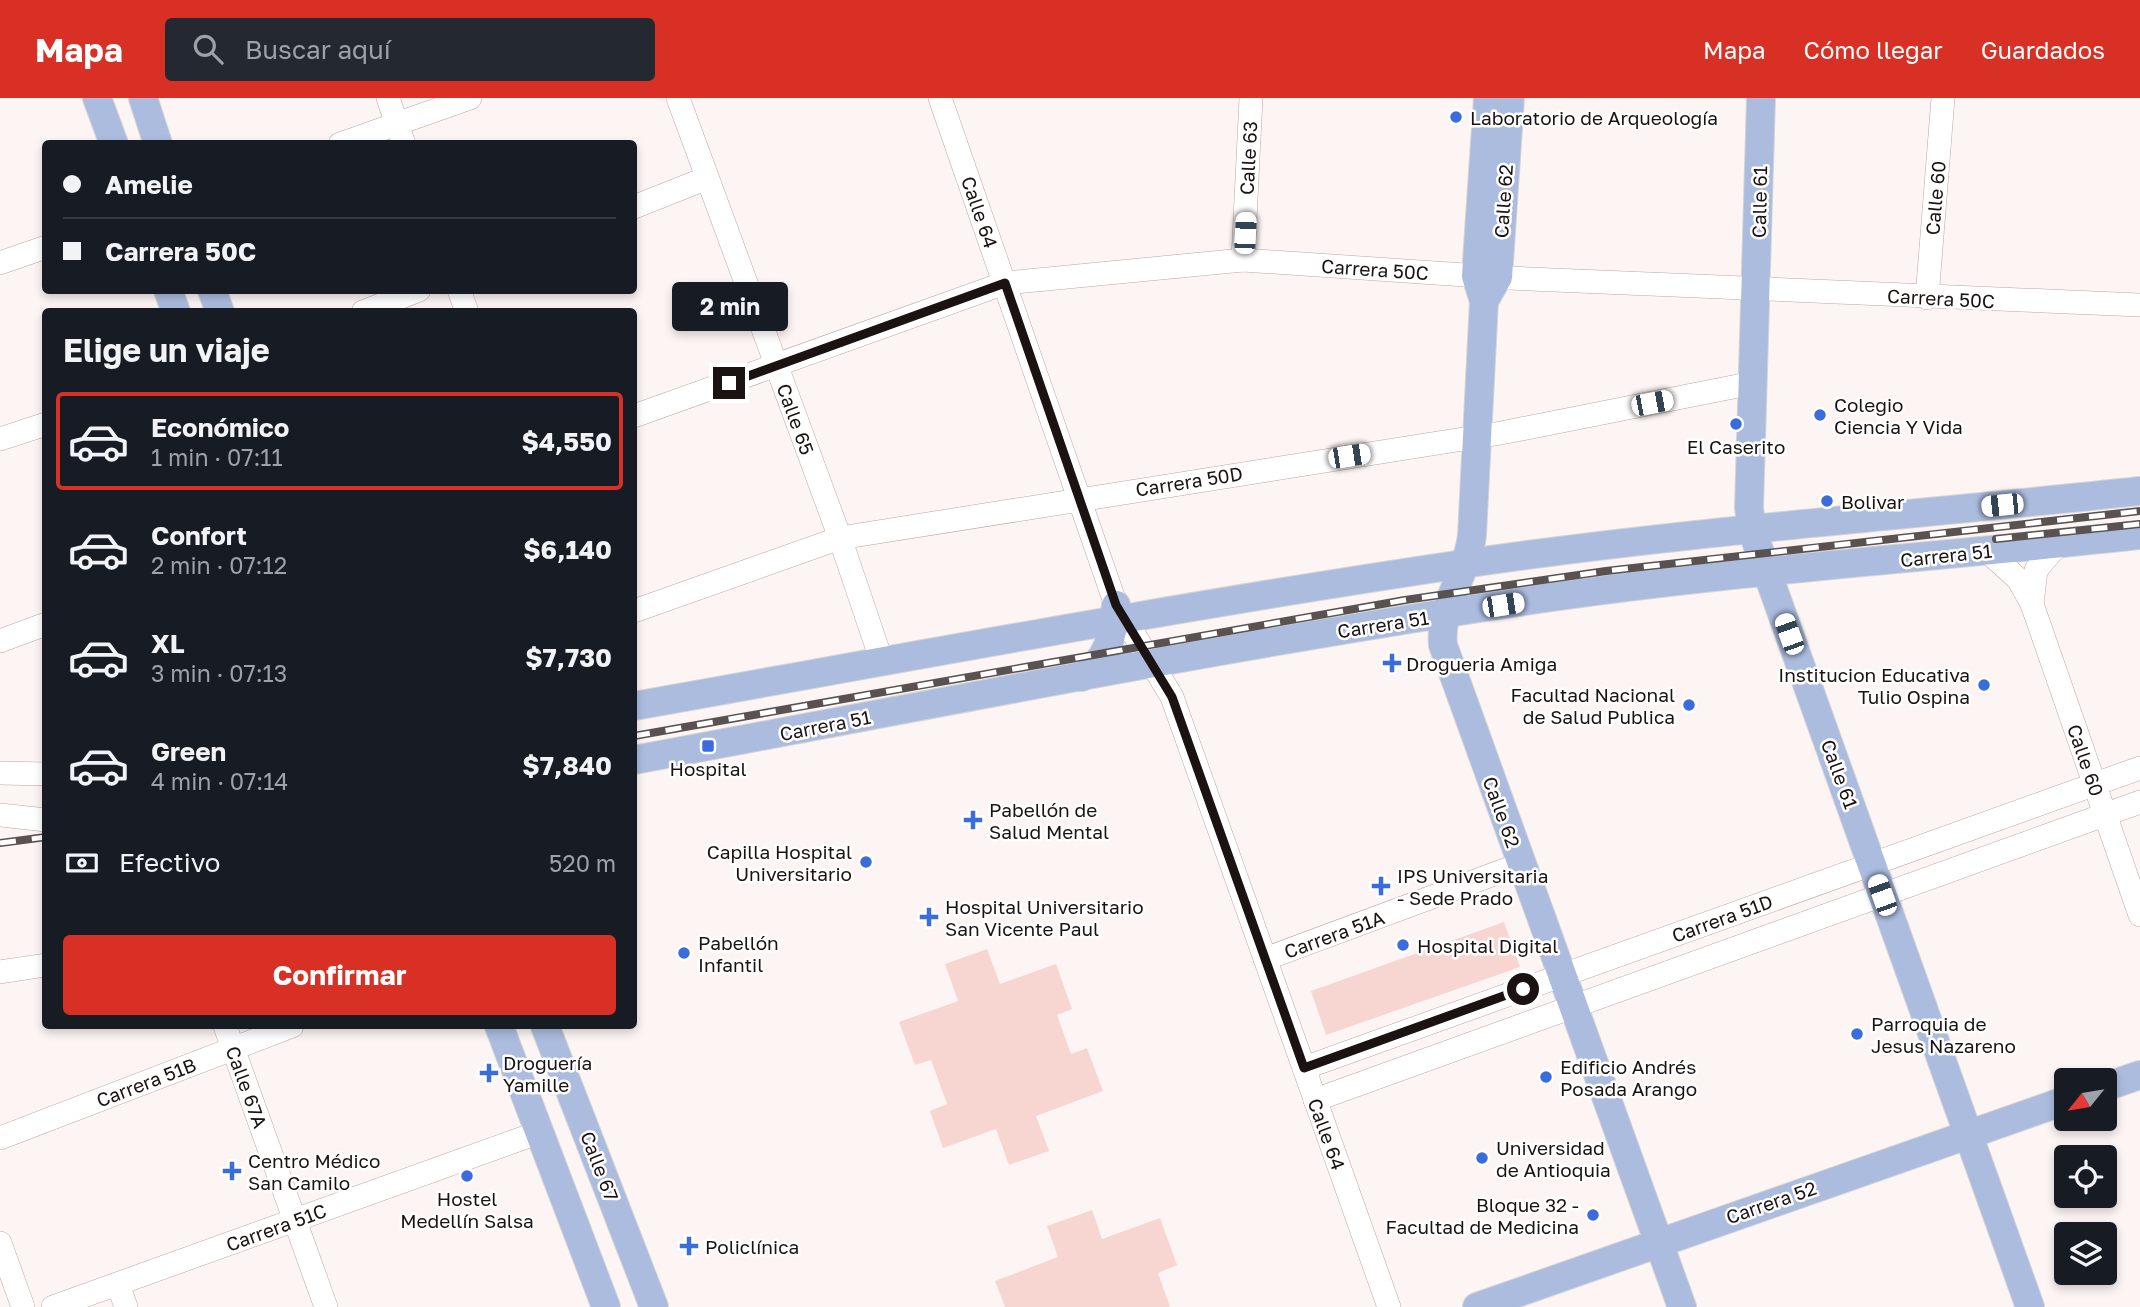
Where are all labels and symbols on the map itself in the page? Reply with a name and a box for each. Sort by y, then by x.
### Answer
place label: Laboratorio de Arqueología [1470,106,1718,129]
marker: Laboratorio de Arqueología [1448,109,1464,125]
street label: Calle 63 [1235,120,1261,196]
street label: Calle 60 [1920,160,1950,236]
street label: Calle 62 [1489,163,1517,239]
street label: Calle 61 [1747,166,1771,238]
street label: Calle 64 [957,173,1003,251]
car [1234,211,1257,255]
street label: Carrera 50C [1320,254,1430,284]
callout: 2 min [671,282,787,330]
street label: Carrera 50C [1887,284,1995,312]
route end [713,367,745,399]
street label: Calle 65 [773,380,819,458]
car [1630,389,1675,417]
place label: Colegio Ciencia Y Vida [1834,393,1963,438]
marker: Colegio Ciencia Y Vida [1812,407,1828,423]
marker: El Caserito [1728,416,1744,432]
place label: El Caserito [1687,435,1785,458]
car [1327,442,1372,470]
street label: Carrera 50D [1134,461,1244,501]
place label: Bolivar [1841,490,1905,513]
car [1981,492,2024,518]
marker: Bolivar [1819,493,1835,509]
street label: Carrera 51 [1899,539,1993,571]
car [1481,591,1526,619]
street label: Carrera 51 [1336,605,1430,643]
car [1772,611,1807,657]
place label: Drogueria Amiga [1406,652,1557,675]
marker: Drogueria Amiga [1384,655,1400,671]
place label: Institucion Educativa Tulio Ospina [1778,663,1970,708]
marker: Institucion Educativa Tulio Ospina [1976,677,1992,693]
place label: Facultad Nacional de Salud Publica [1510,683,1675,728]
marker: Facultad Nacional de Salud Publica [1681,697,1697,713]
street label: Carrera 51 [778,705,872,745]
street label: Calle 60 [2063,721,2109,799]
street label: Calle 61 [1817,736,1863,812]
marker: Hospital [700,738,716,754]
place label: Hospital [669,757,747,780]
street label: Calle 62 [1479,773,1525,851]
place label: Pabellón de Salud Mental [989,798,1109,843]
marker: Pabellón de Salud Mental [963,810,983,830]
place label: Capilla Hospital Universitario [707,840,852,885]
marker: Capilla Hospital Universitario [858,854,874,870]
place label: IPS Universitaria - Sede Prado [1397,864,1548,909]
car [1865,872,1900,918]
marker: IPS Universitaria - Sede Prado [1371,876,1391,896]
street label: Carrera 51D [1668,889,1776,947]
place label: Hospital Universitario San Vicente Paul [945,895,1144,940]
street label: Carrera 51A [1281,905,1388,963]
marker: Hospital Universitario San Vicente Paul [919,907,939,927]
place label: Pabellón Infantil [698,931,779,976]
place label: Hospital Digital [1417,934,1558,957]
marker: Hospital Digital [1395,937,1411,953]
marker: Pabellón Infantil [676,945,692,961]
route start [1507,973,1539,1005]
place label: Parroquia de Jesus Nazareno [1871,1012,2016,1057]
marker: Parroquia de Jesus Nazareno [1849,1026,1865,1042]
street label: Calle 67A [222,1043,273,1131]
place label: Droguería Yamille [503,1051,592,1096]
street label: Carrera 51B [93,1052,199,1112]
place label: Edificio Andrés Posada Arango [1560,1055,1697,1100]
marker: Droguería Yamille [481,1065,497,1081]
north arrow [2054,1068,2118,1130]
marker: Edificio Andrés Posada Arango [1538,1069,1554,1085]
street label: Calle 64 [1303,1095,1351,1173]
street label: Calle 67 [576,1128,624,1204]
place label: Universidad de Antioquia [1496,1136,1611,1181]
place label: Centro Médico San Camilo [248,1149,380,1194]
marker: Universidad de Antioquia [1474,1150,1490,1166]
marker: Centro Médico San Camilo [222,1161,242,1181]
marker: Hostel Medellín Salsa [459,1168,475,1184]
street label: Carrera 52 [1723,1176,1819,1228]
place label: Hostel Medellín Salsa [400,1187,534,1232]
place label: Bloque 32 - Facultad de Medicina [1386,1193,1579,1238]
street label: Carrera 51C [223,1198,329,1256]
marker: Bloque 32 - Facultad de Medicina [1585,1207,1601,1223]
place label: Policlínica [705,1235,799,1258]
marker: Policlínica [679,1236,699,1256]

